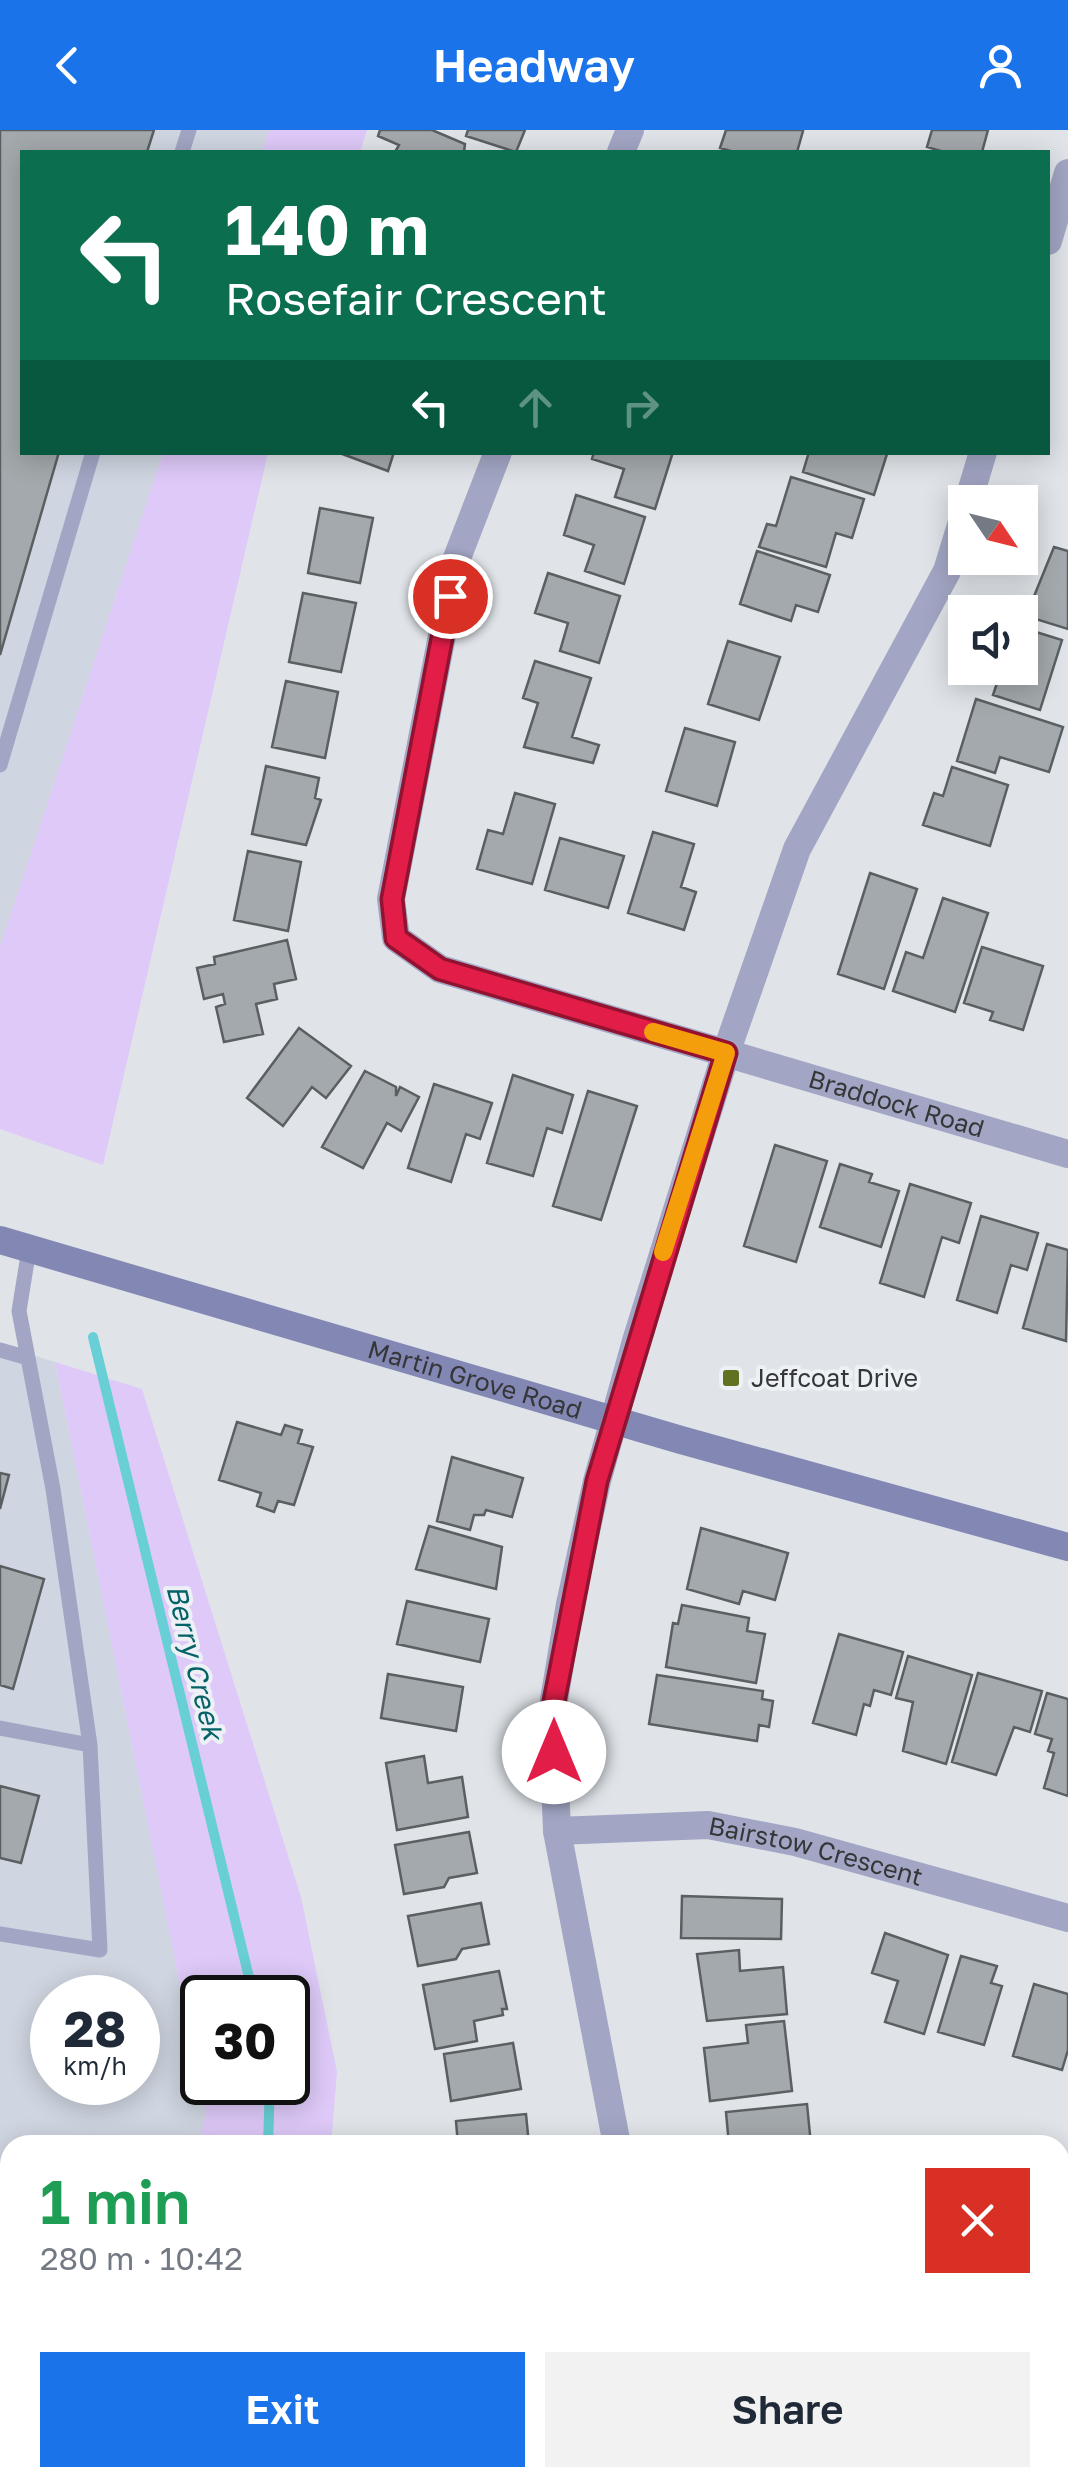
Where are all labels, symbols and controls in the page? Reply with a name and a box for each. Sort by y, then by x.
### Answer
icon: back [40,38,95,93]
text: Headway [433,38,635,92]
icon: person [973,38,1028,93]
text: 140 m [225,186,429,270]
icon: left [60,190,190,320]
text: Rosefair Crescent [225,271,607,325]
icon: left [403,380,458,435]
icon: ahead [508,380,563,435]
icon: right [613,380,668,435]
north arrow [948,485,1038,575]
map controls [948,485,1038,685]
pin [408,554,493,639]
icon: arrive [423,569,478,624]
button: sound [948,595,1038,685]
street label: Braddock Road [805,1062,988,1144]
street label: Martin Grove Road [364,1333,586,1425]
place label: Jeffcoat Drive [751,1362,918,1393]
marker: Jeffcoat Drive [720,1367,742,1389]
water label: Berry Creek [160,1581,231,1746]
position arrow [502,1700,606,1804]
street label: Bairstow Crescent [706,1810,926,1892]
speed limit sign: 30 [180,1975,310,2105]
text: 28 [64,1998,126,2058]
text: km/h [63,2050,127,2081]
text: 1 min [40,2165,190,2237]
button: close [925,2168,1030,2273]
text: 280 m · 10:42 [40,2239,243,2277]
button: Exit [40,2352,525,2467]
button: Share [545,2352,1030,2467]

